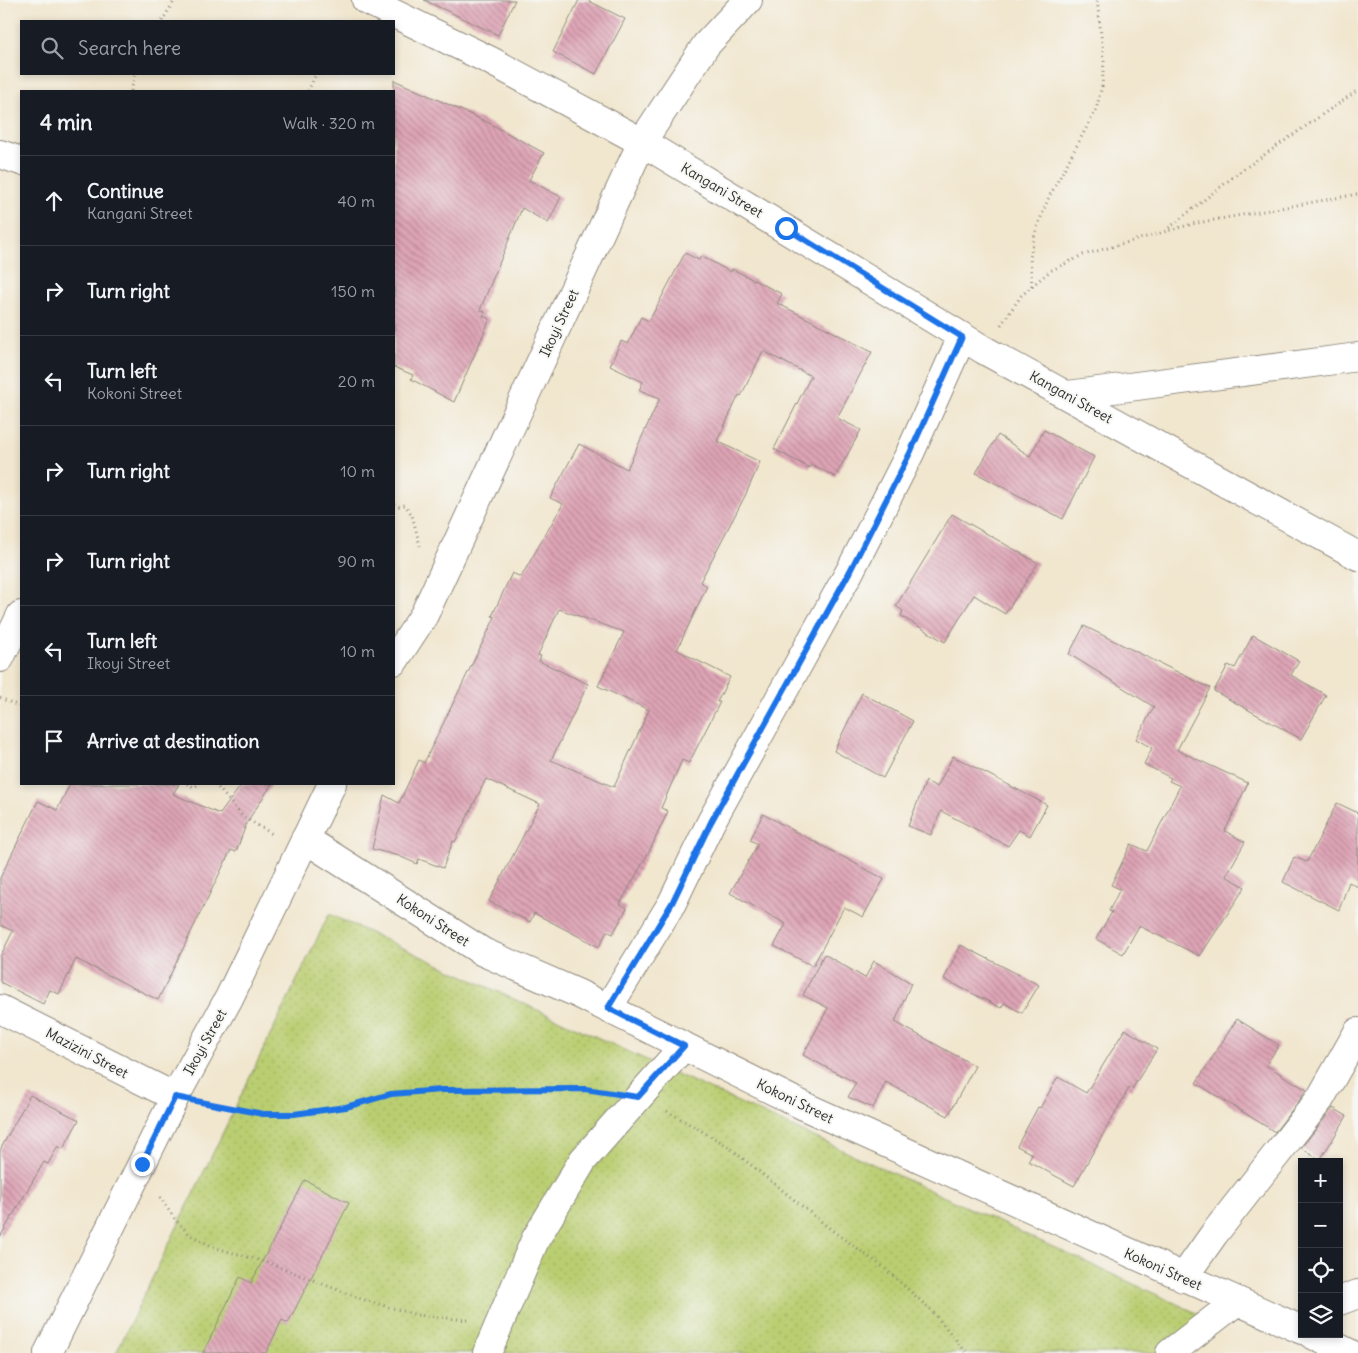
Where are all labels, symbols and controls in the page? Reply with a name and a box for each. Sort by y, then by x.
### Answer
search box [20,20,395,75]
icon: search [38,34,66,62]
text: Search here [78,36,181,60]
text: 4 min [40,109,92,136]
text: Walk · 320 m [283,113,375,133]
street label: Kangani Street [678,158,766,222]
text: Continue [87,179,164,203]
icon: ahead [40,187,68,215]
text: 40 m [337,191,375,211]
text: Kangani Street [87,203,193,223]
route start [775,217,798,240]
icon: right [40,277,68,305]
text: Turn right [87,279,170,303]
text: 150 m [331,281,375,301]
street label: Ikoyi Street [535,286,583,360]
text: Turn left [87,359,157,383]
icon: left [40,367,68,395]
street label: Kangani Street [1026,367,1116,427]
text: 20 m [338,371,375,391]
text: Kokoni Street [87,383,182,403]
icon: right [40,457,68,485]
text: Turn right [87,459,170,483]
text: 10 m [340,461,375,481]
icon: right [40,547,68,575]
text: Turn right [87,549,170,573]
text: 90 m [337,551,375,571]
text: Turn left [87,629,157,653]
icon: left [40,637,68,665]
text: 10 m [340,641,375,661]
text: Ikoyi Street [87,653,170,673]
icon: arrive [40,727,68,755]
text: Arrive at destination [87,729,260,753]
street label: Kokoni Street [393,890,473,950]
street label: Ikoyi Street [179,1006,231,1078]
street label: Mazizini Street [43,1024,132,1082]
street label: Kokoni Street [754,1075,837,1127]
route end [131,1153,154,1176]
map controls [1298,1158,1343,1338]
button: + [1298,1158,1343,1203]
button: − [1298,1203,1343,1248]
street label: Kokoni Street [1121,1244,1205,1294]
button: locate [1298,1248,1343,1293]
button: layers [1298,1293,1343,1338]

